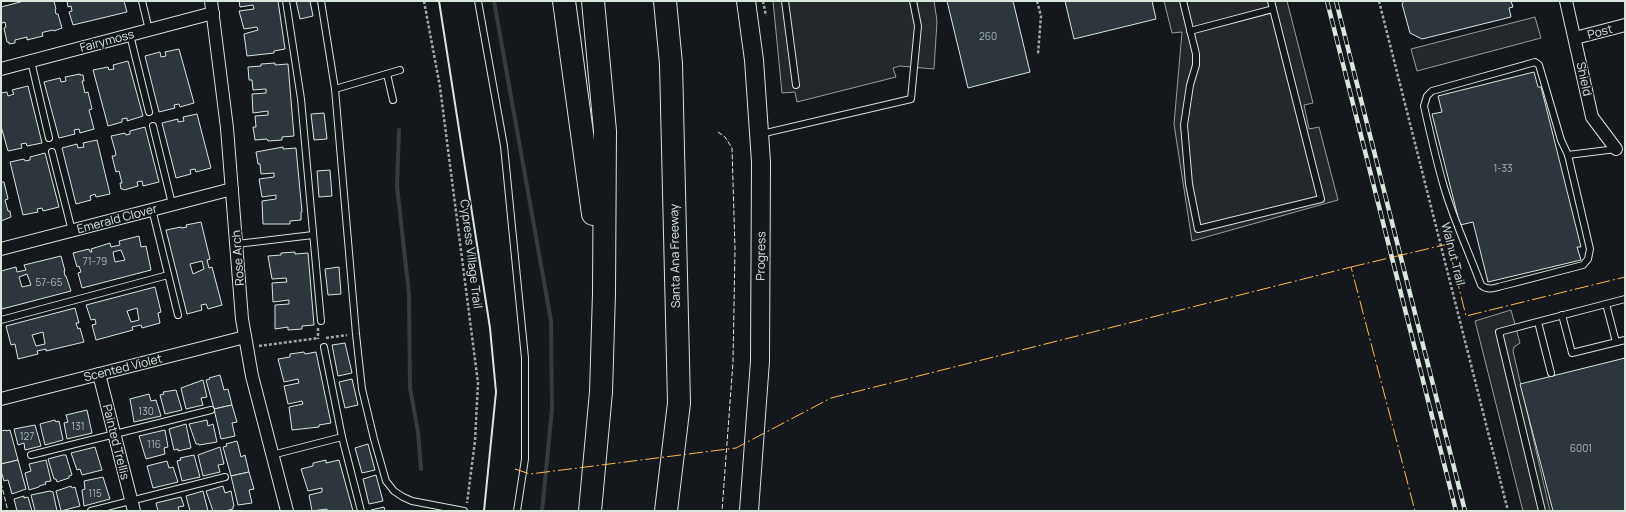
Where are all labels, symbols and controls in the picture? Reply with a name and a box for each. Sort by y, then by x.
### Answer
street label: Post [1585,20,1614,43]
street label: Fairymoss [78,25,136,56]
house number: 260 [979,29,997,43]
street label: Shield [1573,60,1596,97]
house number: 1-33 [1493,161,1513,175]
street label: Cypress Village Trail [456,198,487,309]
street label: Emerald Clover [75,199,160,237]
street label: Santa Ana Freeway [665,203,684,308]
street label: Walnut Trail [1437,221,1470,287]
street label: Rose Arch [227,230,248,287]
street label: Progress [752,231,769,281]
house number: 71-79 [83,254,107,268]
house number: 57-65 [36,275,63,289]
street label: Scented Violet [82,349,164,385]
street label: Painted Trellis [99,402,134,481]
house number: 130 [138,404,154,418]
house number: 131 [71,419,85,433]
house number: 127 [20,429,34,443]
house number: 116 [147,437,161,451]
house number: 6001 [1570,441,1592,455]
house number: 115 [88,486,102,500]

